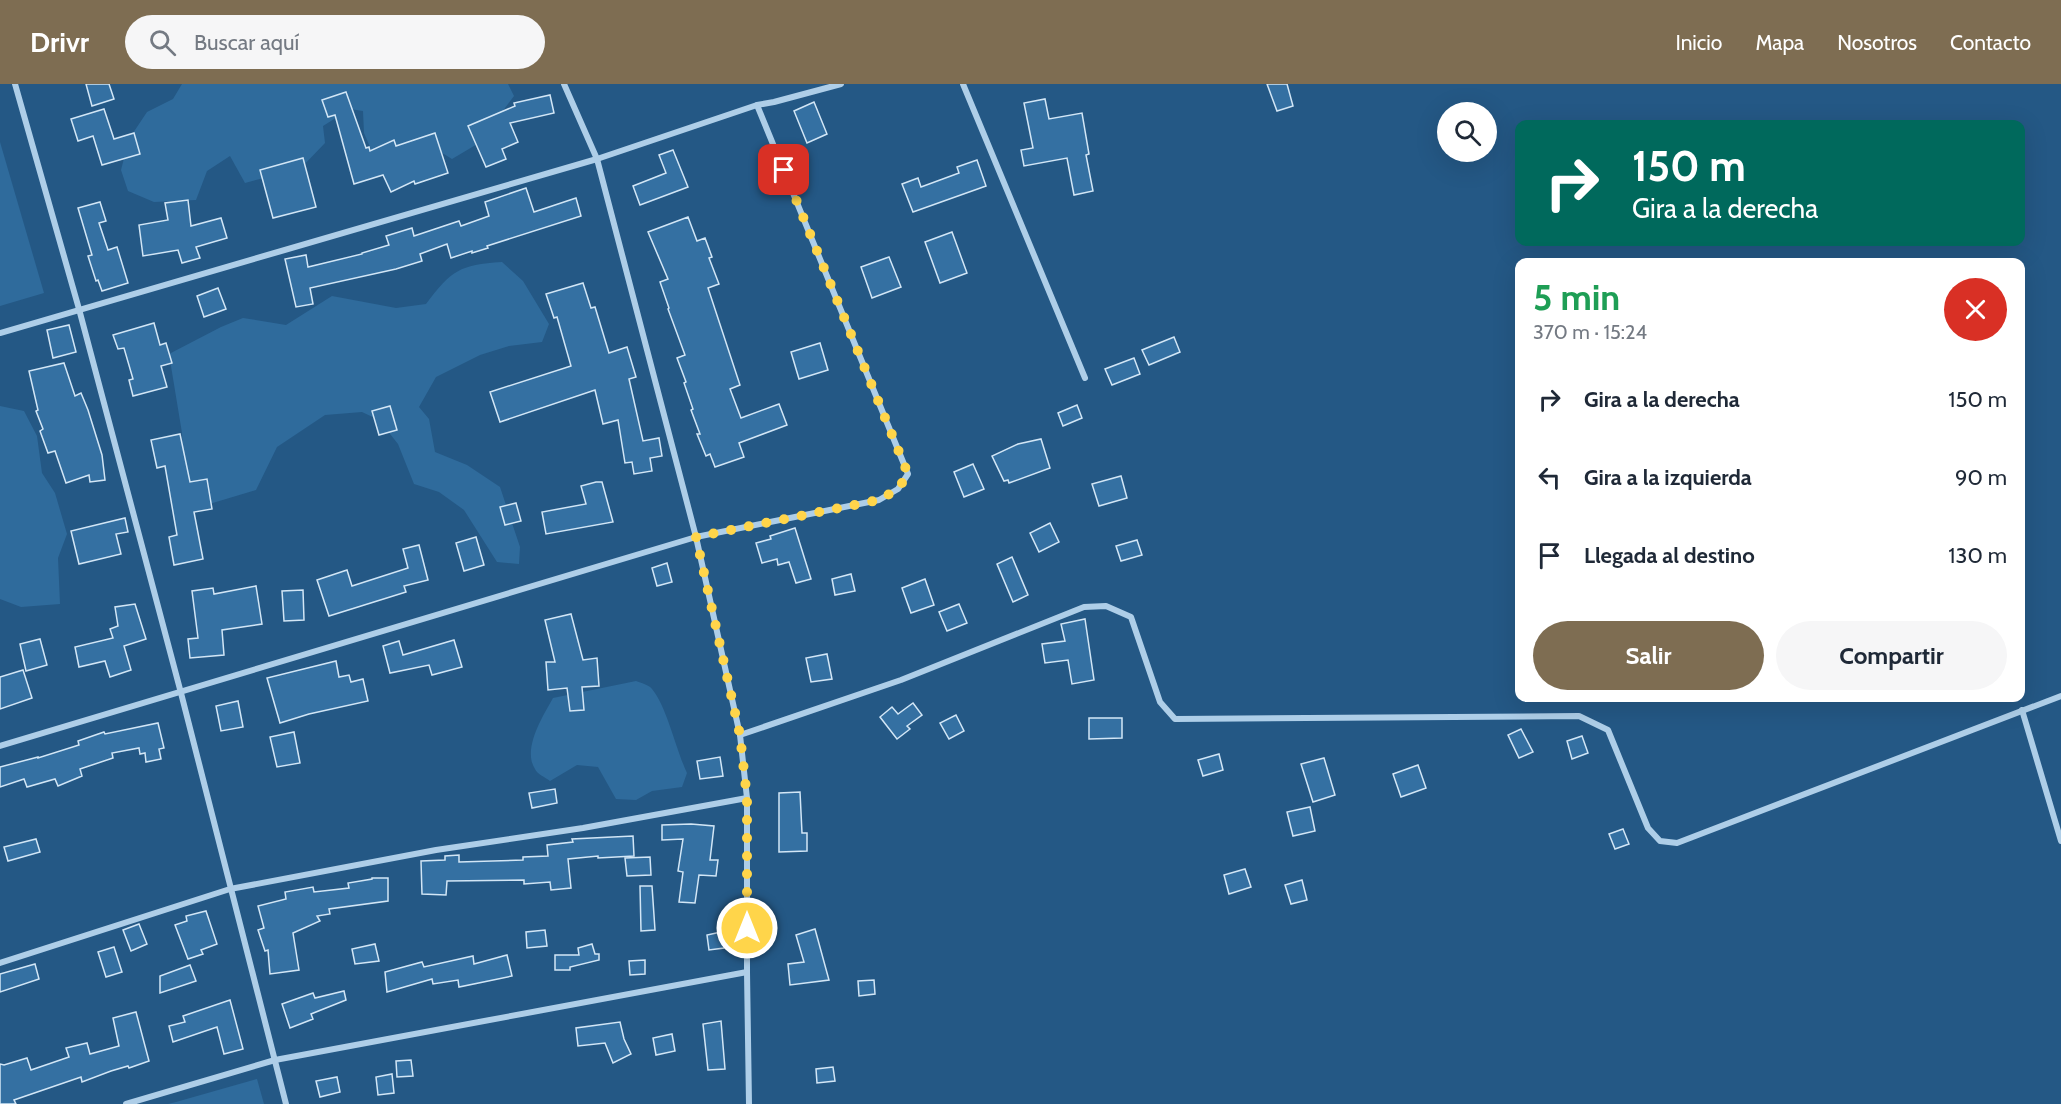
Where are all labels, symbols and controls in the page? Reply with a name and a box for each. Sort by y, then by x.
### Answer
search box [125,15,545,69]
text: Drivr [30,25,89,59]
icon: search [146,26,179,59]
text: Buscar aquí [194,29,299,56]
text: Inicio [1675,30,1722,55]
text: Mapa [1755,30,1804,55]
text: Nosotros [1837,30,1917,55]
text: Contacto [1950,30,2031,55]
map controls [1437,102,1497,162]
button: search [1437,102,1497,162]
text: 150 m [1632,140,1746,192]
pin [758,144,809,195]
icon: right [1533,144,1611,222]
icon: arrive [767,153,800,186]
text: Gira a la derecha [1632,192,1818,225]
text: 5 min [1533,275,1620,319]
button: close [1944,278,2007,341]
text: 370 m · 15:24 [1533,320,1647,344]
icon: right [1533,383,1566,416]
text: Gira a la derecha [1584,386,1740,413]
text: 150 m [1948,386,2007,413]
icon: left [1533,461,1566,494]
text: Gira a la izquierda [1584,464,1752,491]
text: 90 m [1955,464,2007,491]
icon: arrive [1533,539,1566,572]
text: Llegada al destino [1584,542,1755,569]
text: 130 m [1948,542,2007,569]
button: Salir [1533,621,1764,690]
button: Compartir [1776,621,2007,690]
position arrow [715,896,779,960]

